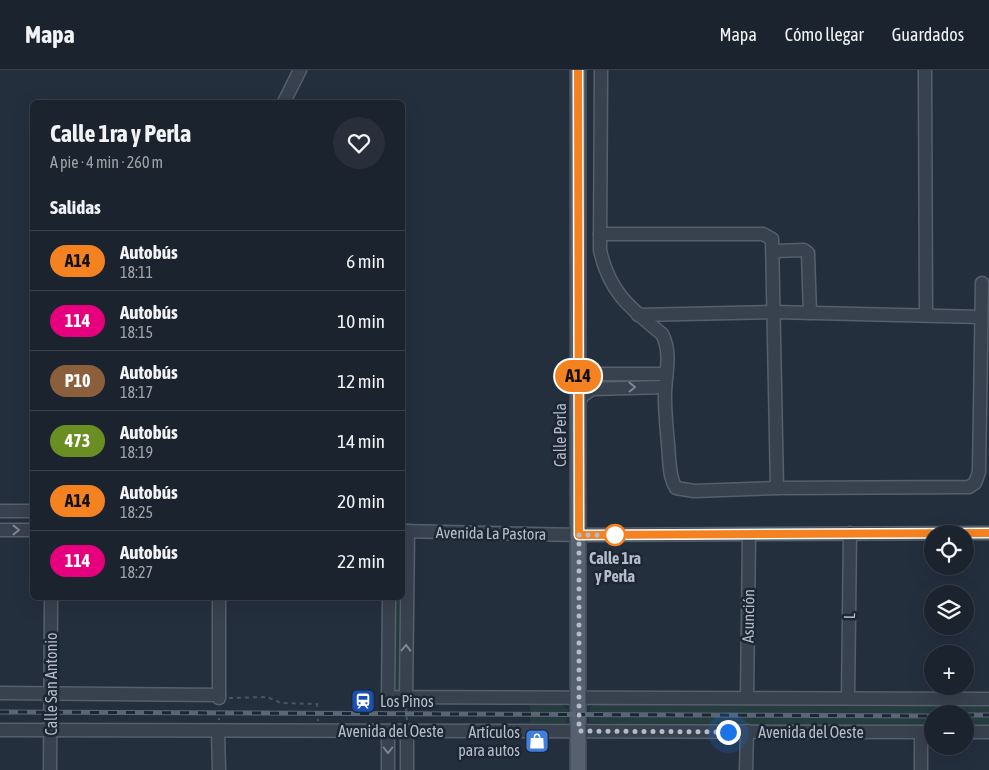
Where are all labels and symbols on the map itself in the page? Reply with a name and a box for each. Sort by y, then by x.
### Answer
line badge: A14 [549,360,607,392]
one-way arrow [628,381,636,392]
street label: Calle Perla [551,403,569,467]
street label: Avenida La Pastora [436,523,546,543]
marker: Calle 1ra y Perla [604,524,626,546]
one-way arrow [13,525,21,535]
place label: Calle 1ra y Perla [589,549,641,585]
street label: Asunción [739,589,757,643]
street label: L [840,612,858,619]
street label: Calle San Antonio [42,632,60,736]
one-way arrow [401,644,411,652]
station icon: Los Pinos [350,688,376,714]
place label: Los Pinos [380,692,434,710]
your location [716,720,741,745]
street label: Avenida del Oeste [338,722,444,740]
place label: Artículos para autos [458,723,520,760]
street label: Avenida del Oeste [758,723,864,741]
shop icon: Artículos para autos [524,728,550,754]
one-way arrow [383,747,393,755]

